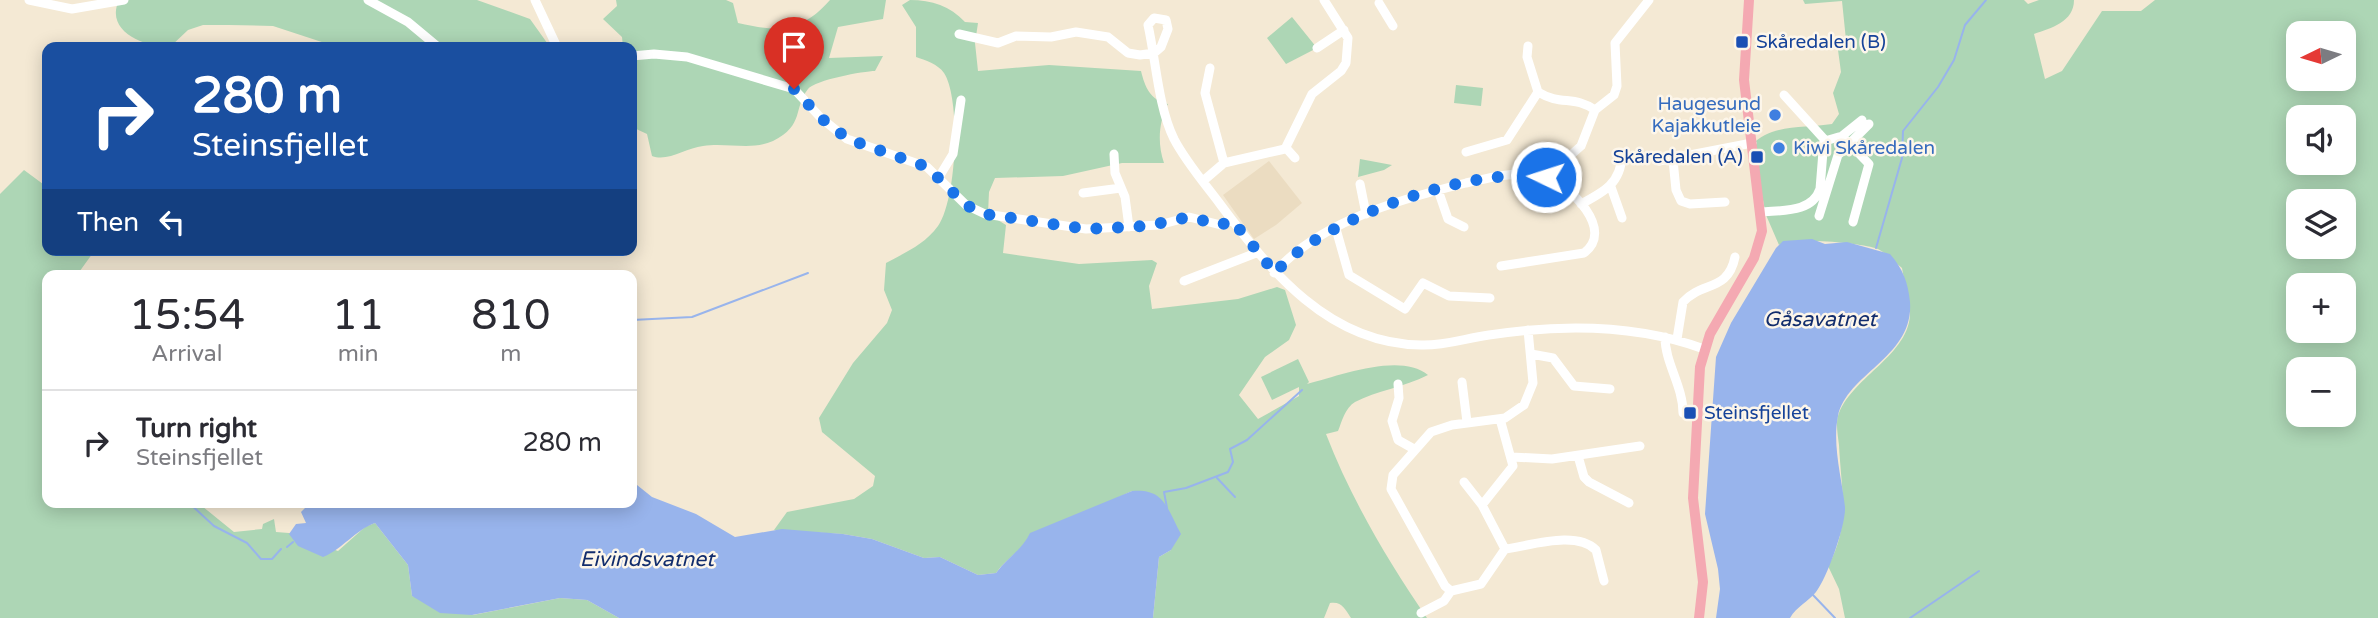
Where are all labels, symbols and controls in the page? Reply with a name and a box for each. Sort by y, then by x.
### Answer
pin [764,17,824,89]
north arrow [2286,21,2356,91]
map controls [2286,21,2356,427]
icon: arrive [775,28,813,66]
place label: Skåredalen (B) [1756,31,1886,53]
marker: Skåredalen (B) [1734,34,1750,50]
text: 280 m [192,67,342,126]
icon: right [77,70,168,161]
place label: Haugesund Kajakkutleie [1652,93,1761,137]
button: sound [2286,105,2356,175]
marker: Haugesund Kajakkutleie [1767,107,1783,123]
text: Steinsfjellet [192,127,369,165]
place label: Kiwi Skåredalen [1793,137,1935,159]
position arrow [1509,140,1583,214]
marker: Kiwi Skåredalen [1771,140,1787,156]
place label: Skåredalen (A) [1613,146,1743,168]
marker: Skåredalen (A) [1749,149,1765,165]
button: layers [2286,189,2356,259]
icon: left [153,203,191,241]
text: Then [77,207,139,238]
button: + [2286,273,2356,343]
text: 15:54 [129,290,245,341]
text: 11 [332,290,385,341]
text: 810 [471,290,550,341]
water label: Gåsavatnet [1764,307,1878,332]
text: Arrival [151,340,222,368]
text: min [338,340,379,368]
text: m [500,340,521,368]
button: − [2286,357,2356,427]
place label: Steinsfjellet [1704,402,1809,424]
marker: Steinsfjellet [1682,405,1698,421]
text: Turn right [136,413,257,444]
icon: right [77,424,115,462]
text: 280 m [522,427,602,458]
text: Steinsfjellet [136,444,263,472]
water label: Eivindsvatnet [580,547,716,572]

